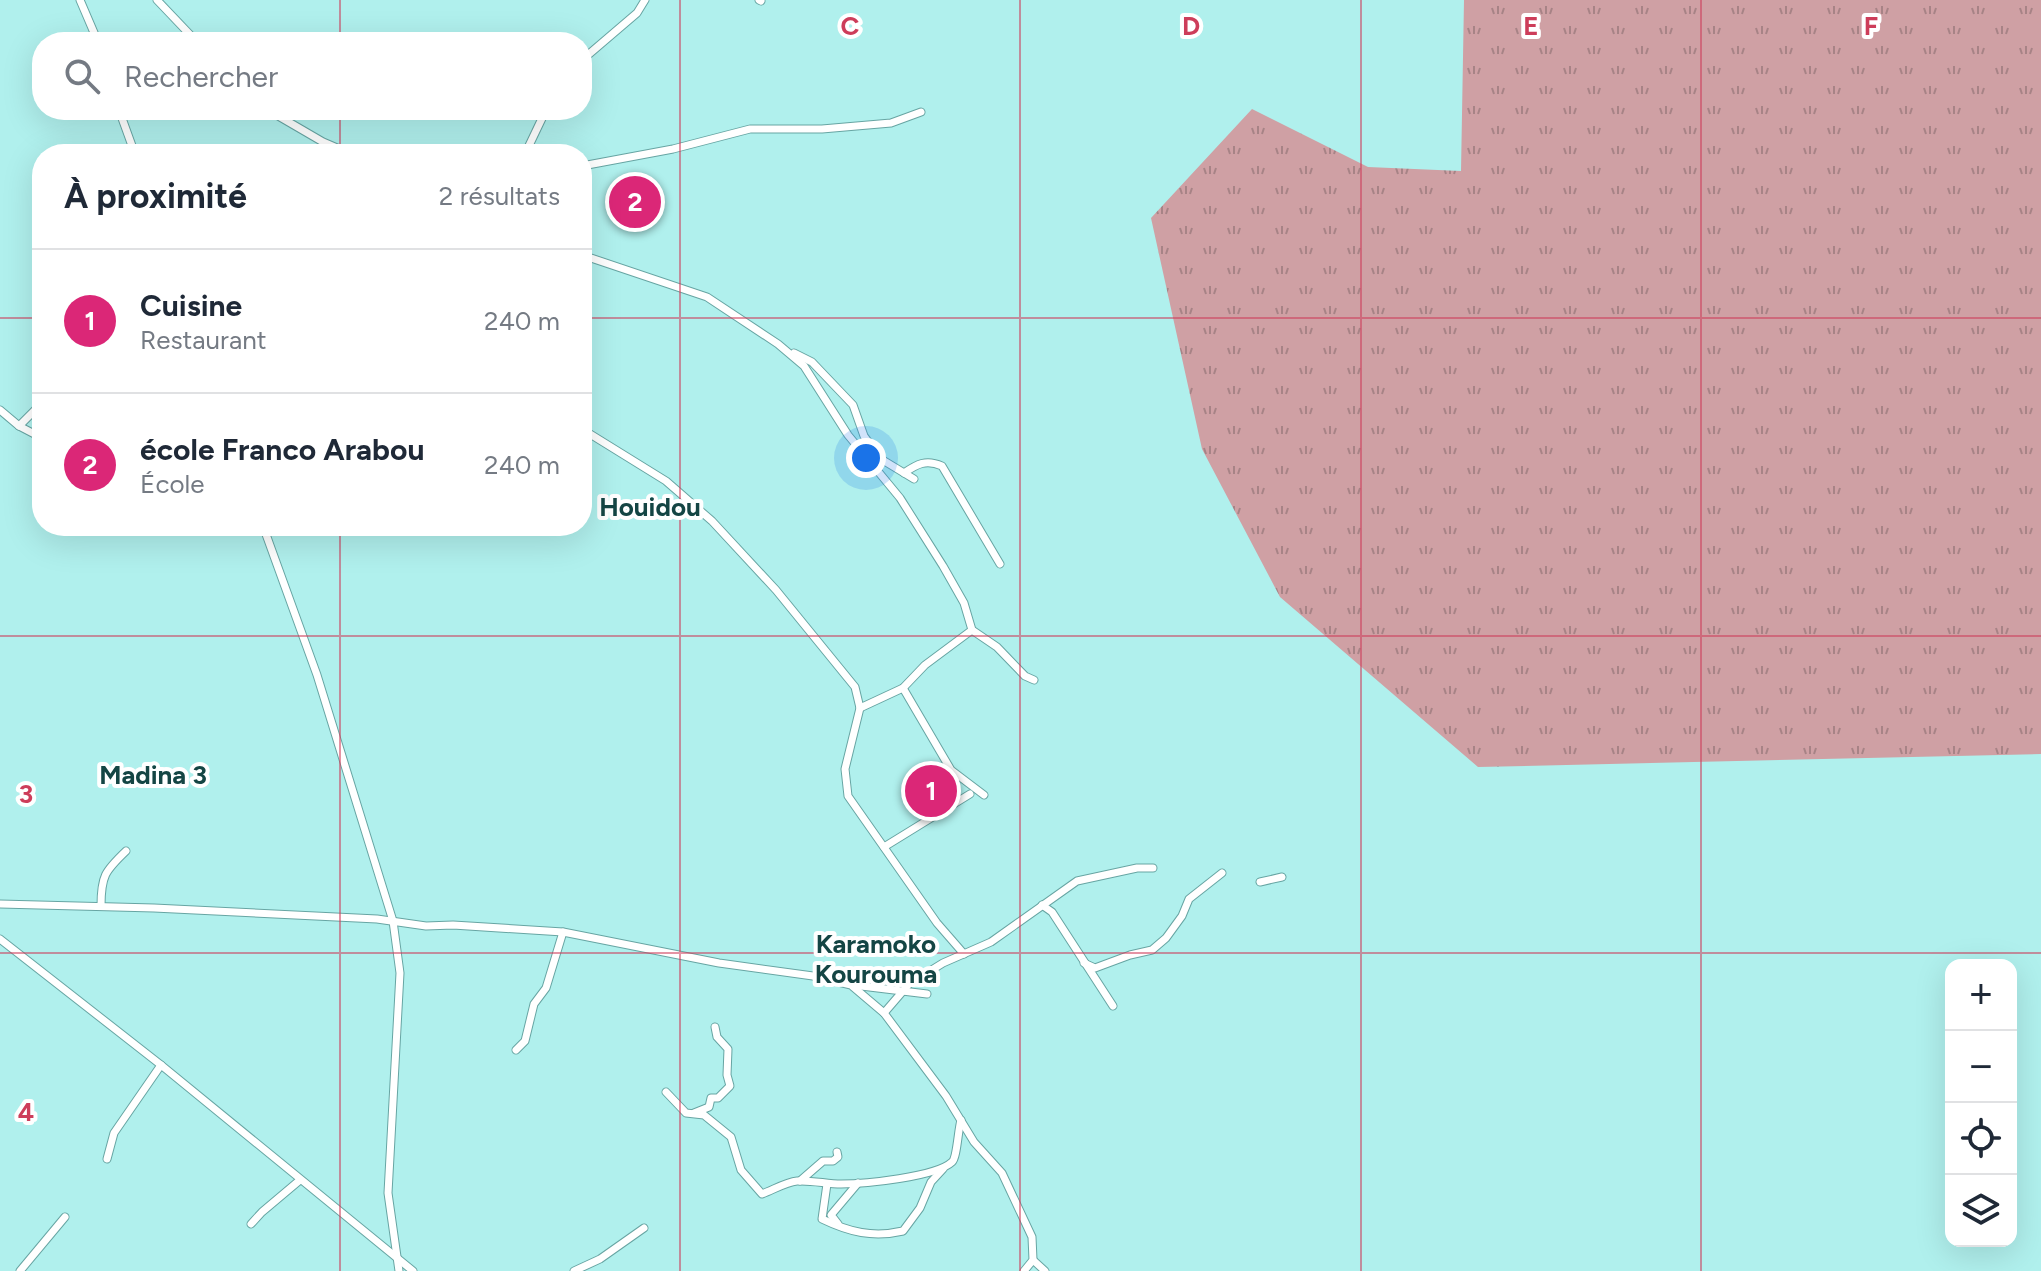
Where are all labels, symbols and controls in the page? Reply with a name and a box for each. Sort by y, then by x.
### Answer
text: C [841,10,860,42]
text: D [1182,10,1200,42]
text: E [1523,10,1539,42]
text: F [1864,10,1878,42]
search box [32,32,592,120]
icon: search [60,54,104,98]
text: Rechercher [124,58,278,95]
pin: 2 [609,172,661,232]
text: À proximité [64,176,247,217]
text: 2 résultats [439,180,560,212]
text: Cuisine [140,287,242,324]
text: 1 [85,305,95,337]
text: 240 m [484,305,560,337]
text: Restaurant [140,324,267,356]
text: école Franco Arabou [140,431,424,468]
your location [846,438,886,478]
text: 2 [82,449,98,481]
text: 240 m [484,449,560,481]
text: École [140,468,204,500]
district label: Houidou [599,491,701,523]
district label: Madina 3 [99,759,207,791]
pin: 1 [905,761,957,821]
text: 3 [19,778,33,810]
district label: Karamoko Kourouma [815,928,937,990]
map controls [1945,959,2017,1247]
button: + [1945,959,2017,1031]
button: − [1945,1031,2017,1103]
text: 4 [18,1096,34,1128]
button: locate [1945,1103,2017,1175]
button: layers [1945,1175,2017,1247]

